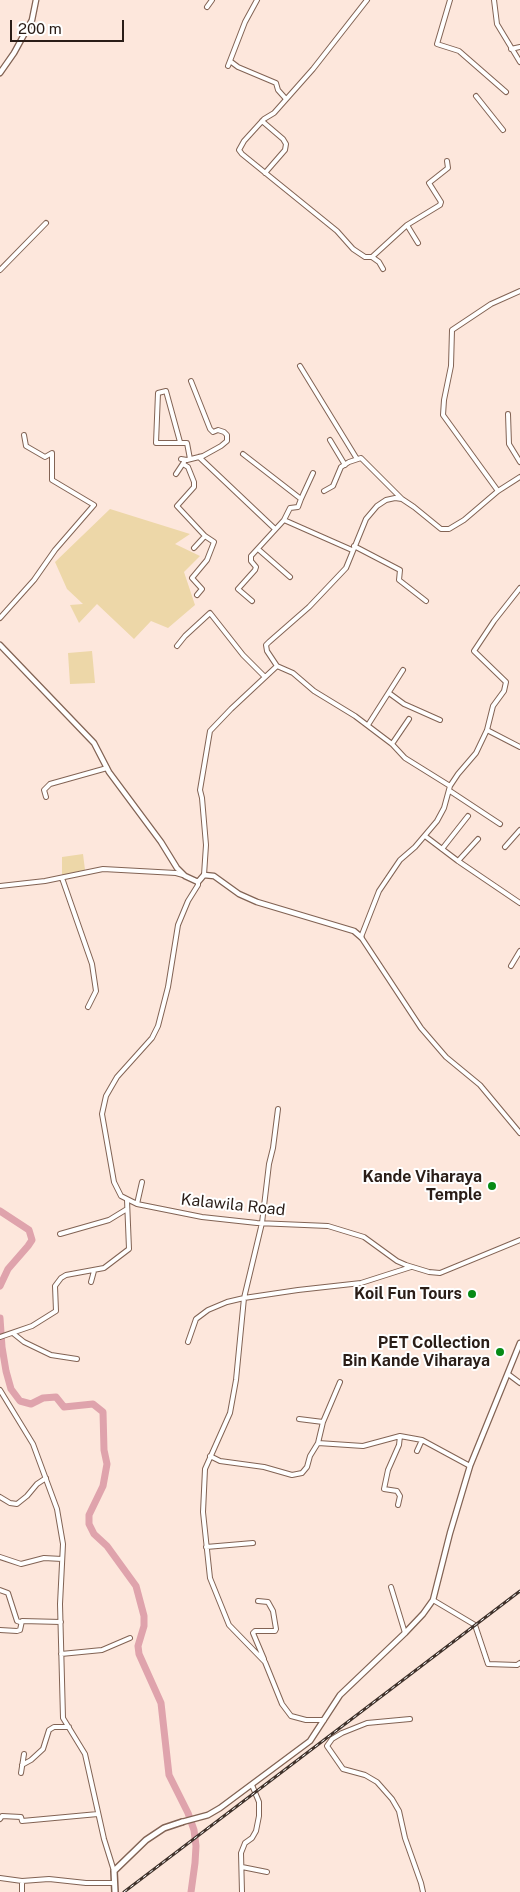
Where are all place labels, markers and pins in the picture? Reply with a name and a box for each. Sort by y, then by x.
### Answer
place label: Kande Viharaya Temple [363,1167,482,1205]
marker: Kande Viharaya Temple [486,1180,498,1192]
place label: Koil Fun Tours [354,1284,462,1304]
marker: Koil Fun Tours [466,1288,478,1300]
place label: PET Collection Bin Kande Viharaya [342,1333,490,1371]
marker: PET Collection Bin Kande Viharaya [494,1346,506,1358]

